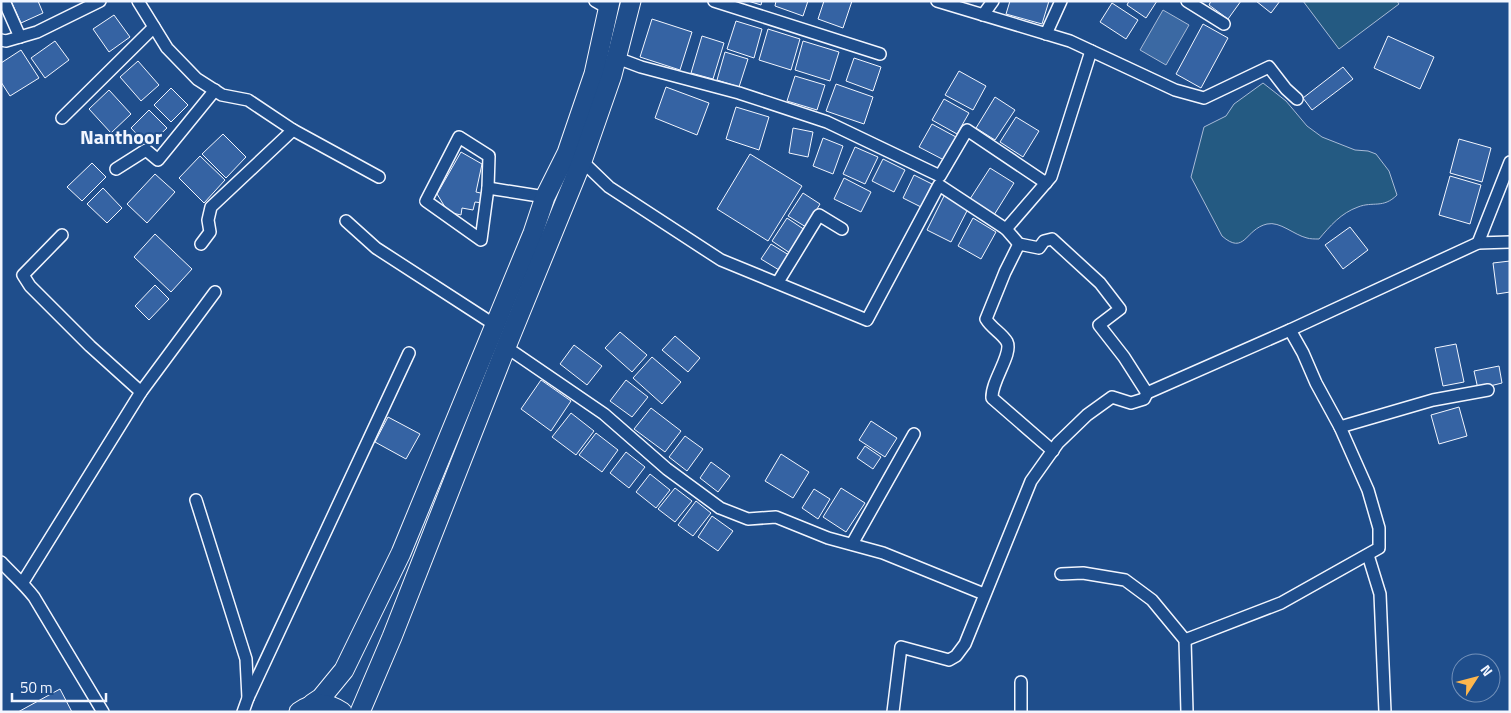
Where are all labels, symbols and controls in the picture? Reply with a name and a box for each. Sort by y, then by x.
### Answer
district label: Nanthoor [80,121,163,152]
north arrow [1451,653,1501,703]
text: N [1476,660,1498,680]
scale bar [12,670,106,702]
text: 50 m [20,676,53,699]

